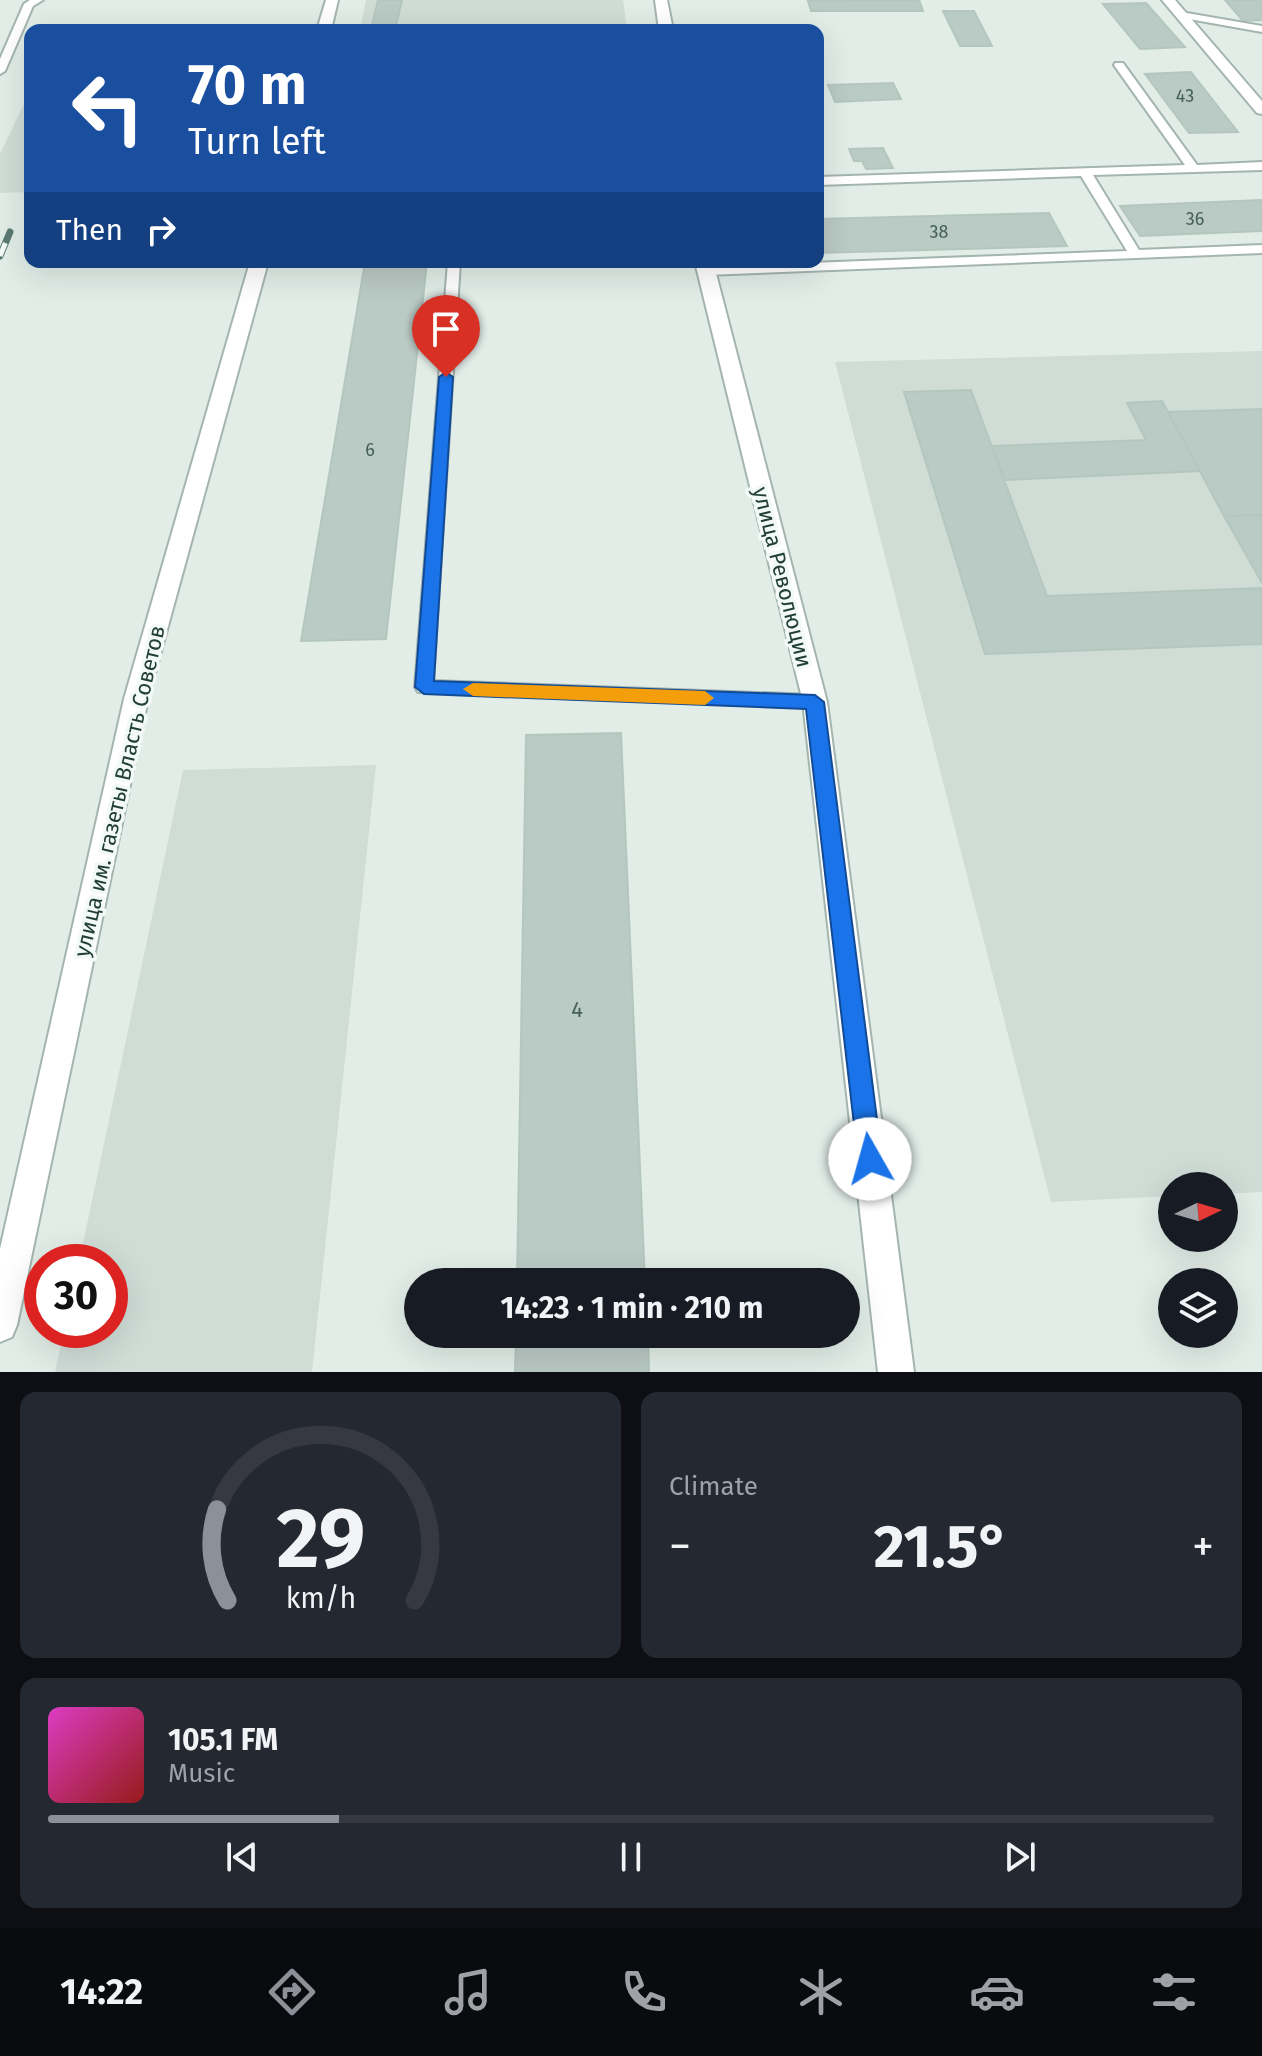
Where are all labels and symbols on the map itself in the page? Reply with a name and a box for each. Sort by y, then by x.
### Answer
house number: 43 [1176,85,1194,107]
house number: 36 [1186,208,1204,230]
house number: 38 [930,221,949,243]
pin [412,295,480,377]
house number: 6 [365,439,375,461]
street label: улица Революции [747,484,818,670]
street label: улица им. газеты Власть Советов [68,623,171,960]
house number: 4 [571,996,583,1023]
position arrow [828,1117,912,1201]
north arrow [1158,1172,1238,1252]
speed limit sign: 30 [24,1244,128,1348]

